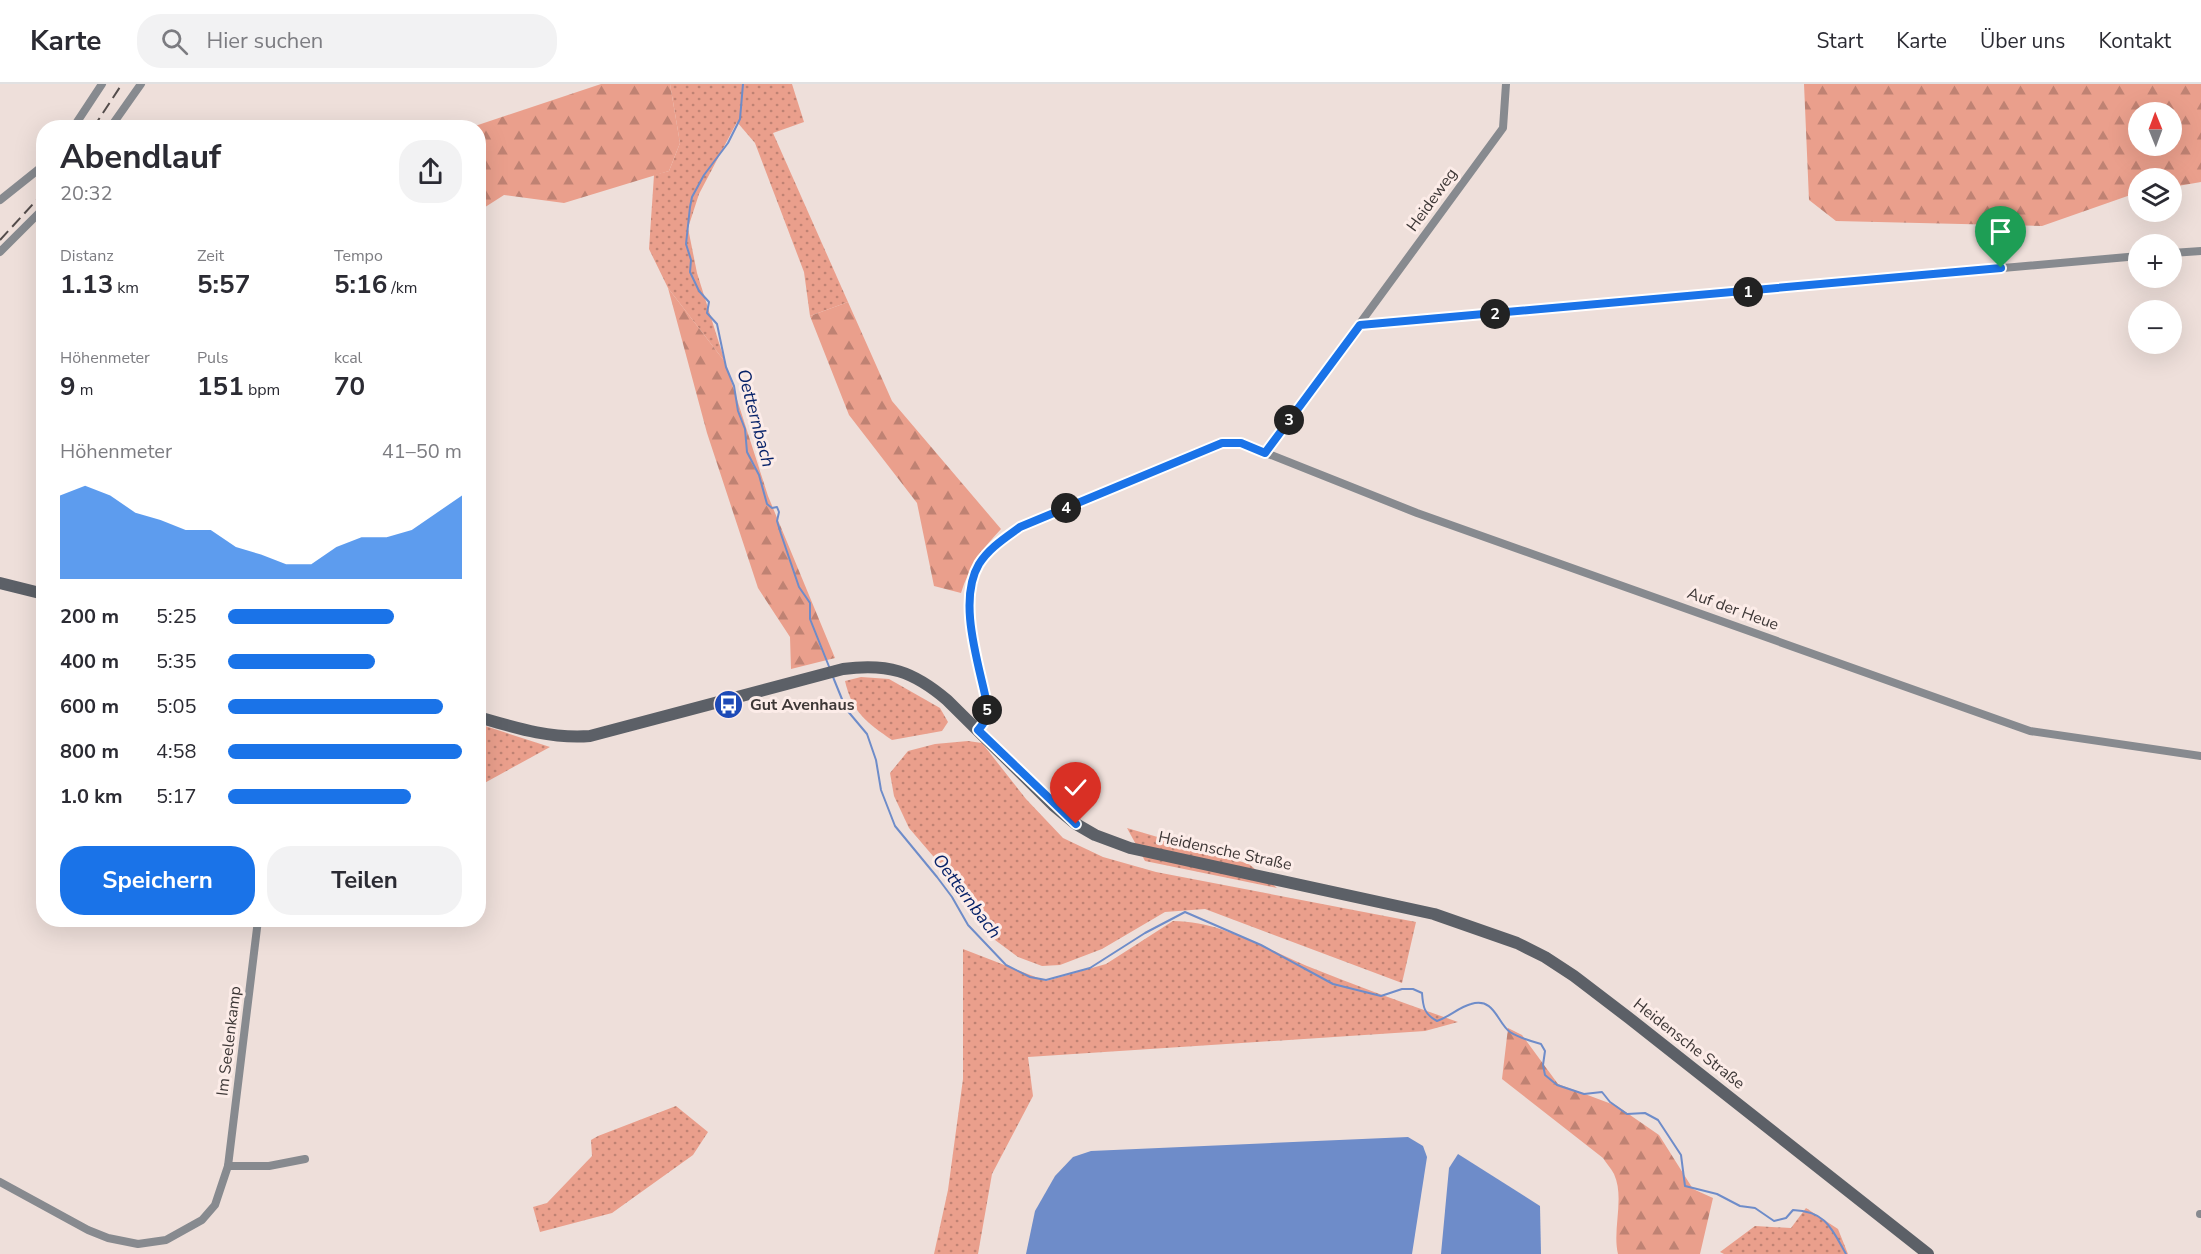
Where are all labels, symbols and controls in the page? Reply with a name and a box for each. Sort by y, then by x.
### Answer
search box [137,14,557,68]
text: Karte [30,22,101,60]
icon: search [158,25,191,58]
text: Hier suchen [206,26,323,56]
text: Start [1816,27,1863,55]
text: Karte [1896,27,1947,55]
text: Über uns [1980,27,2065,55]
text: Kontakt [2098,27,2171,55]
north arrow [2128,102,2182,156]
map controls [2128,102,2182,354]
text: Abendlauf [60,135,221,180]
button: share [399,140,462,203]
street label: Heideweg [1402,164,1462,236]
button: layers [2128,168,2182,222]
text: 20:32 [60,180,113,207]
pin [1975,206,2026,268]
icon: arrive [1984,215,2017,248]
button: + [2128,234,2182,288]
text: Distanz [60,245,114,267]
text: Zeit [197,245,224,267]
text: Tempo [334,245,383,267]
text: 1.13 [60,267,113,302]
text: 5:57 [197,267,250,302]
text: 5:16 [334,267,387,302]
text: km [113,277,139,299]
text: /km [387,277,418,299]
pin: 1 [1733,277,1763,307]
text: 1 [1743,281,1753,303]
pin: 2 [1480,299,1510,329]
button: − [2128,300,2182,354]
text: 2 [1490,303,1500,325]
text: Höhenmeter [60,347,150,369]
text: Puls [197,347,228,369]
text: kcal [334,347,362,369]
water label: Oetternbach [731,366,781,470]
text: 9 [60,369,76,404]
text: 151 [197,369,244,404]
text: 70 [334,369,365,404]
text: m [76,379,93,401]
text: bpm [244,379,280,401]
pin: 3 [1274,405,1304,435]
text: 3 [1284,409,1294,431]
text: Höhenmeter [60,438,172,465]
text: 41–50 m [382,438,462,465]
pin: 4 [1051,493,1081,523]
text: 4 [1061,497,1071,519]
street label: Auf der Heue [1684,582,1782,636]
text: 200 m [60,603,119,630]
text: 5:25 [156,603,197,630]
text: 400 m [60,648,119,675]
text: 5:35 [156,648,197,675]
bus stop icon: Gut Avenhaus [713,689,745,721]
text: 600 m [60,693,119,720]
text: 5:05 [156,693,197,720]
place label: Gut Avenhaus [750,694,855,716]
pin: 5 [972,695,1002,725]
text: 5 [982,699,992,721]
text: 800 m [60,738,119,765]
text: 4:58 [156,738,197,765]
pin [1050,762,1101,824]
icon: check [1059,771,1092,804]
text: 1.0 km [60,783,123,810]
text: 5:17 [156,783,197,810]
street label: Heidensche Straße [1156,826,1294,876]
button: Speichern [60,846,255,915]
button: Teilen [267,846,462,915]
water label: Oetternbach [927,849,1007,943]
street label: Im Seelenkamp [211,985,247,1097]
street label: Heidensche Straße [1629,993,1749,1095]

